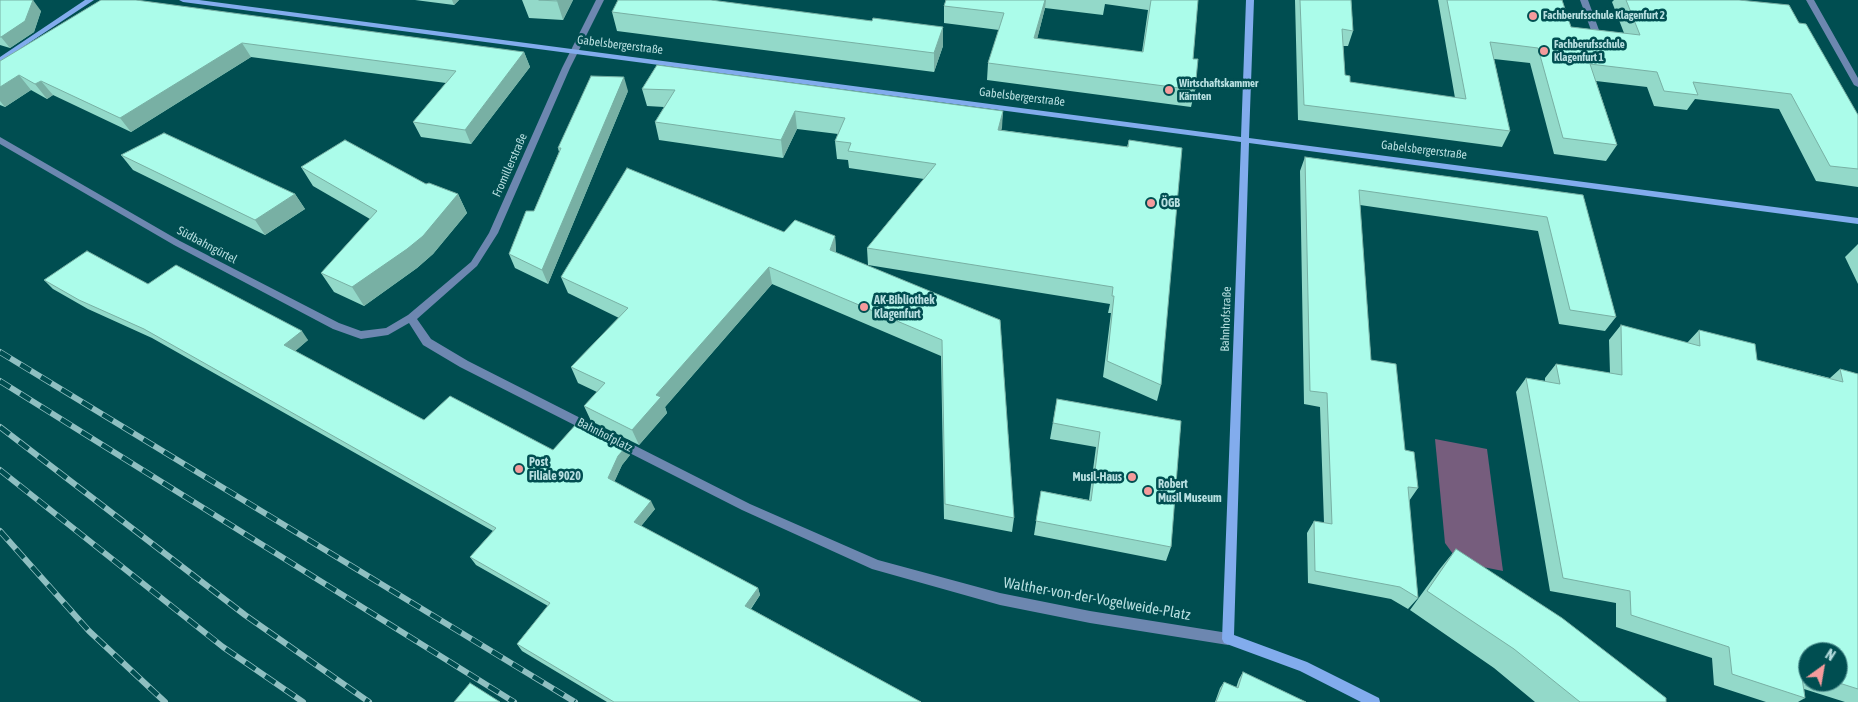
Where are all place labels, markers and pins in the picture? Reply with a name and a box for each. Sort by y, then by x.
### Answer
place label: Fachberufsschule Klagenfurt 2 [1543,9,1665,23]
marker: Fachberufsschule Klagenfurt 2 [1527,10,1539,22]
place label: Fachberufsschule Klagenfurt 1 [1554,38,1625,64]
marker: Fachberufsschule Klagenfurt 1 [1538,45,1550,57]
place label: Wirtschaftskammer Kärnten [1179,77,1258,103]
marker: Wirtschaftskammer Kärnten [1163,84,1175,96]
place label: ÖGB [1161,196,1180,210]
marker: ÖGB [1145,197,1157,209]
place label: AK-Bibliothek Klagenfurt [874,293,934,321]
marker: AK-Bibliothek Klagenfurt [858,301,870,313]
place label: Post Filiale 9020 [529,455,581,483]
marker: Post Filiale 9020 [513,463,525,475]
place label: Musil-Haus [1072,470,1122,484]
marker: Musil-Haus [1126,471,1138,483]
place label: Robert Musil Museum [1158,477,1222,505]
marker: Robert Musil Museum [1142,485,1154,497]

